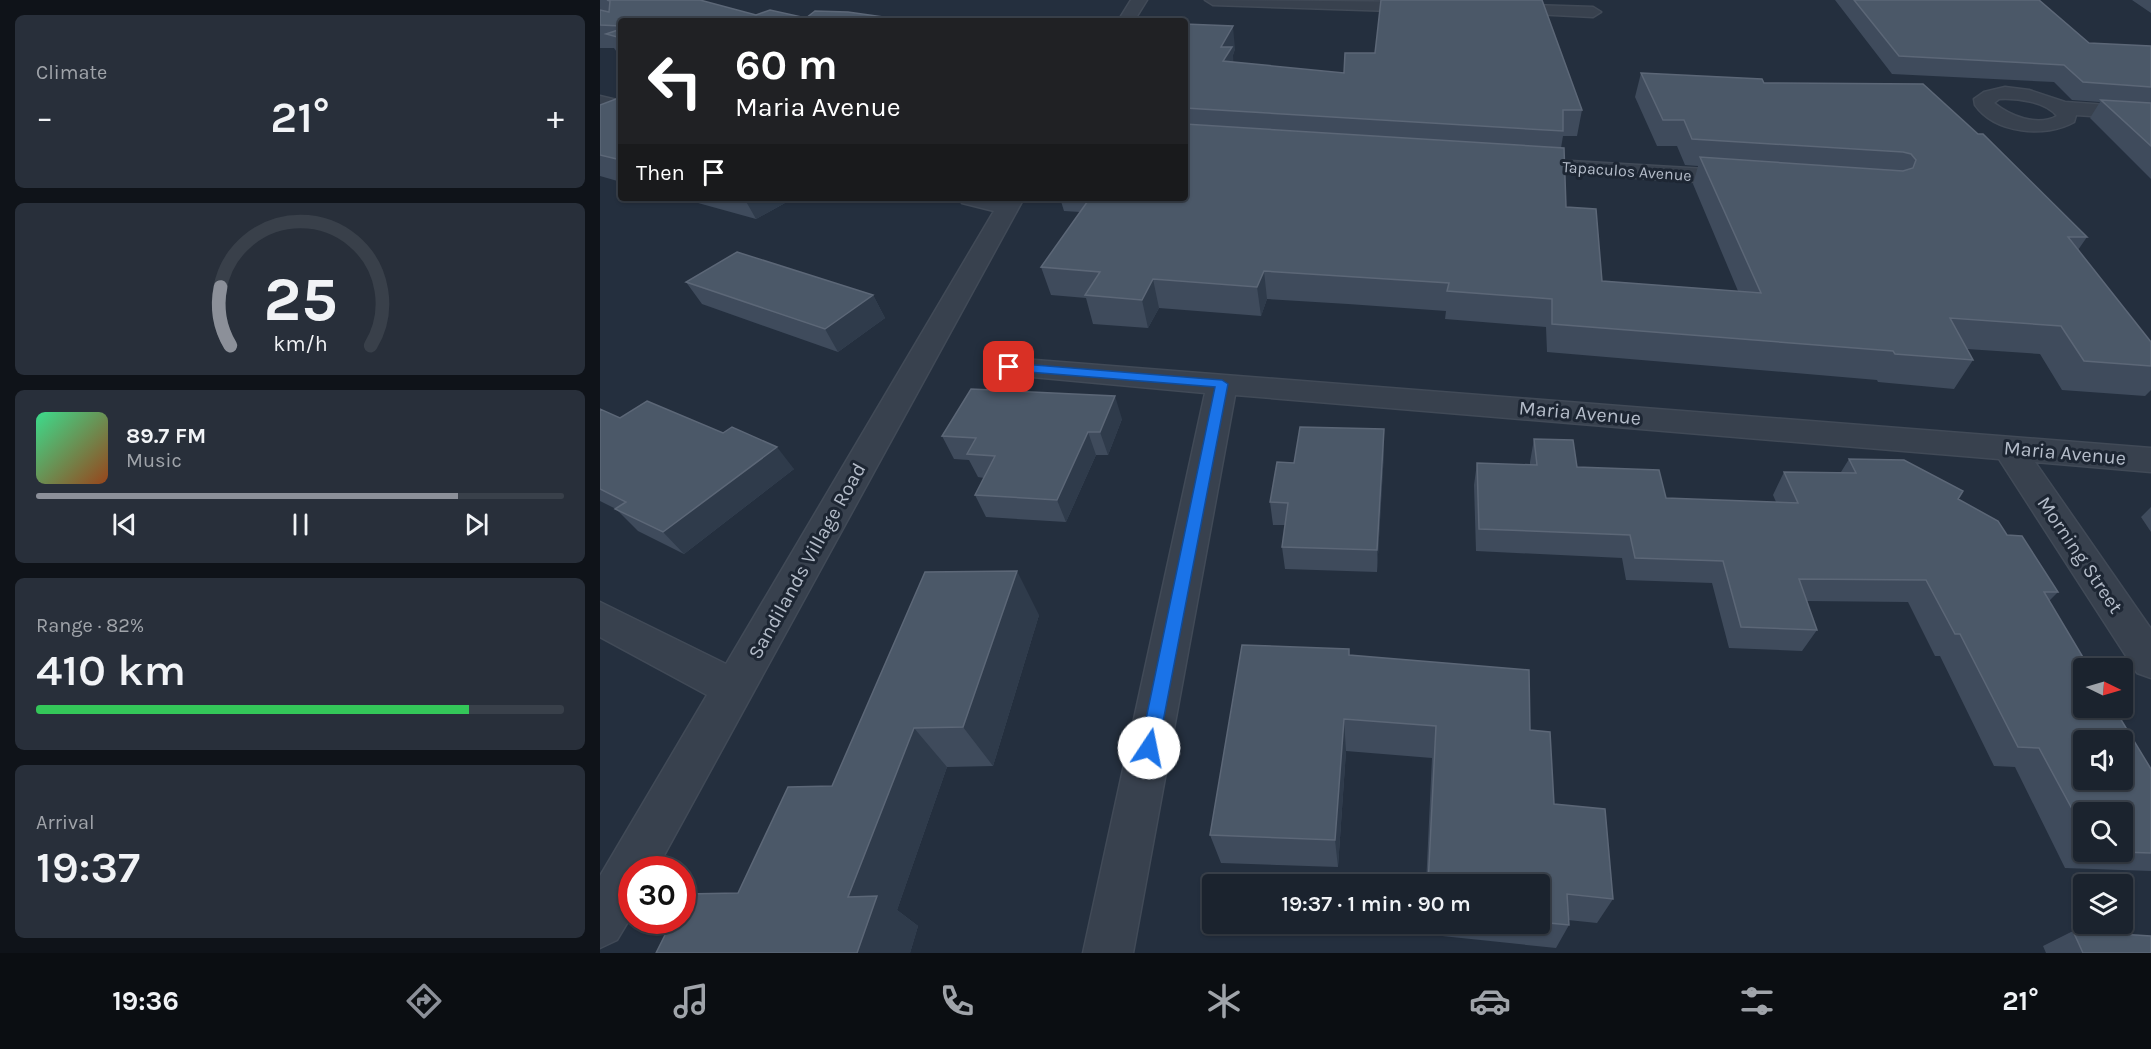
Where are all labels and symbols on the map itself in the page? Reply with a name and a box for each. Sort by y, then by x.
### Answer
street label: Tapaculos Avenue [1562,157,1692,185]
pin [983,341,1034,392]
street label: Maria Avenue [1518,396,1642,430]
street label: Maria Avenue [2003,436,2127,470]
street label: Sandilands Village Road [743,459,871,663]
street label: Morning Street [2032,492,2128,618]
north arrow [2073,658,2133,718]
position arrow [1117,716,1181,780]
speed limit sign: 30 [618,856,696,934]

